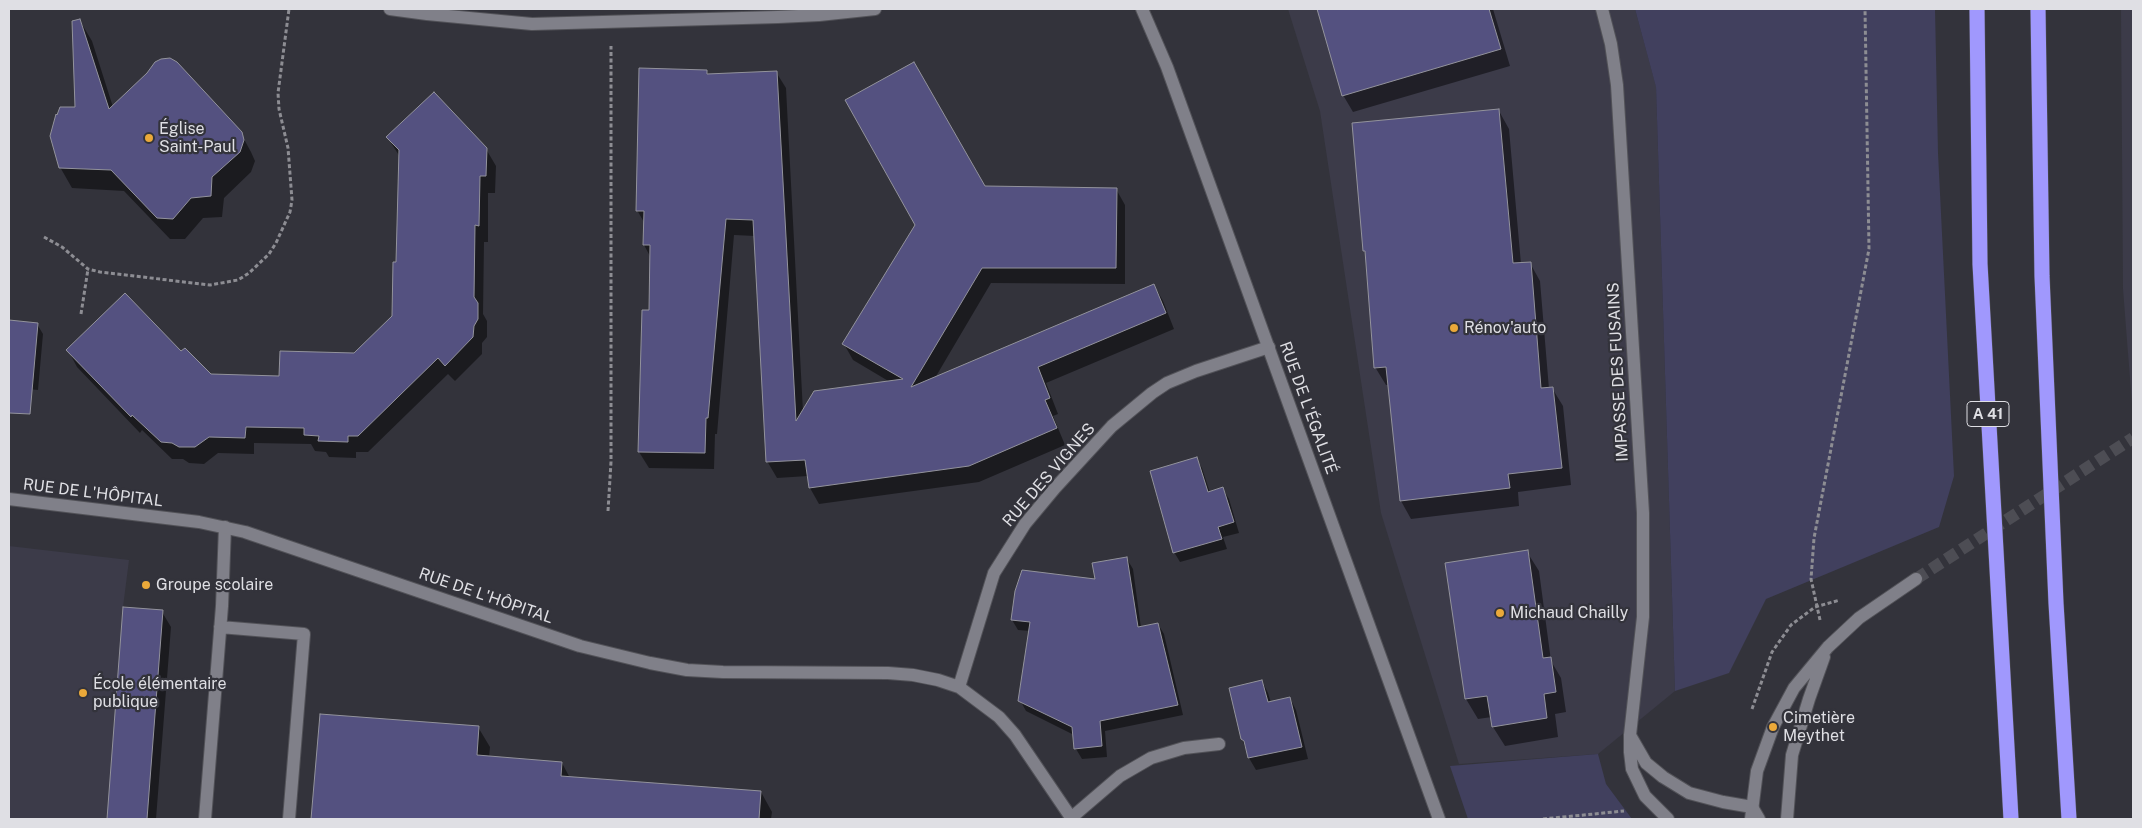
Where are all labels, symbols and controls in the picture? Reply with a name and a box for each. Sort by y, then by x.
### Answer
place label: Église Saint-Paul [159,119,236,157]
marker: Église Saint-Paul [143,132,155,144]
street label: IMPASSE DES FUSAINS [1604,282,1632,462]
place label: Rénov'auto [1464,318,1546,338]
marker: Rénov'auto [1448,322,1460,334]
street label: RUE DE L'ÉGALITÉ [1275,339,1341,477]
road number: A 41 [1967,402,2009,426]
street label: RUE DES VIGNES [999,419,1099,531]
street label: RUE DE L'HÔPITAL [22,475,164,511]
street label: RUE DE L'HÔPITAL [416,564,556,628]
place label: Groupe scolaire [156,575,273,595]
marker: Groupe scolaire [140,579,152,591]
place label: Michaud Chailly [1510,603,1628,623]
marker: Michaud Chailly [1494,607,1506,619]
place label: École élémentaire publique [93,674,227,712]
marker: École élémentaire publique [77,687,89,699]
place label: Cimetière Meythet [1783,708,1855,746]
marker: Cimetière Meythet [1767,721,1779,733]

